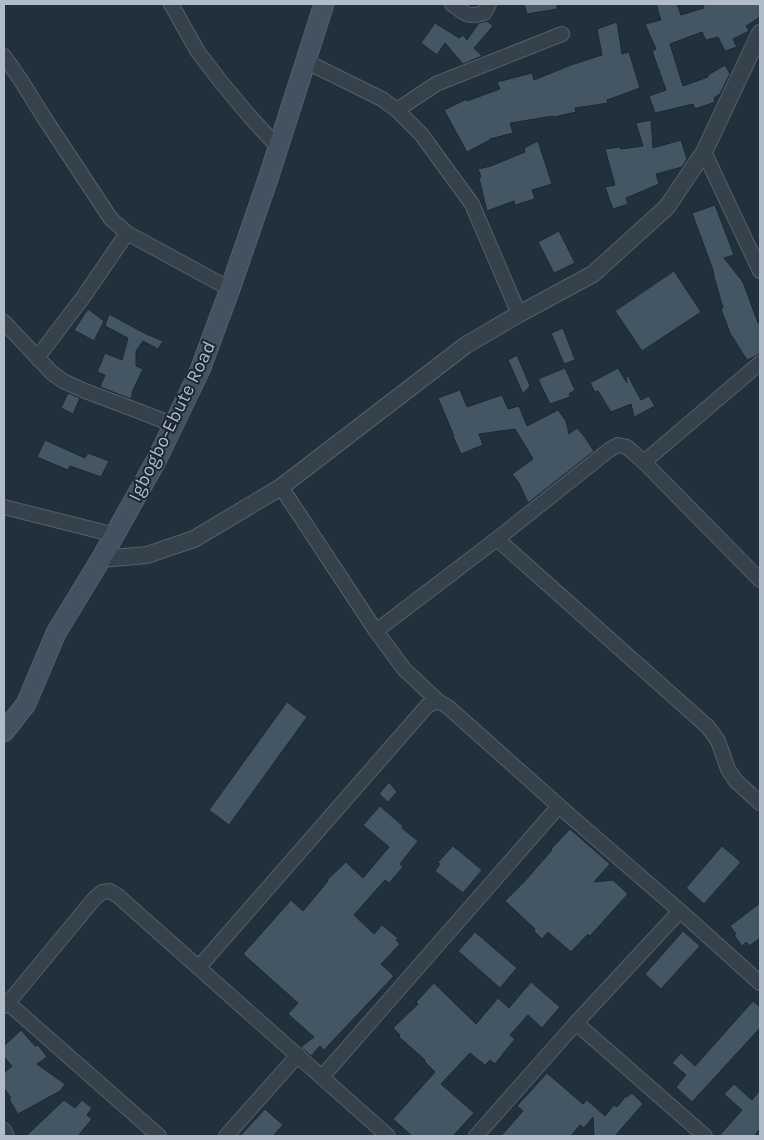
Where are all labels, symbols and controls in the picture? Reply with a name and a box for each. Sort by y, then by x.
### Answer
street label: Igbogbo-Ebute Road [124,337,220,505]

